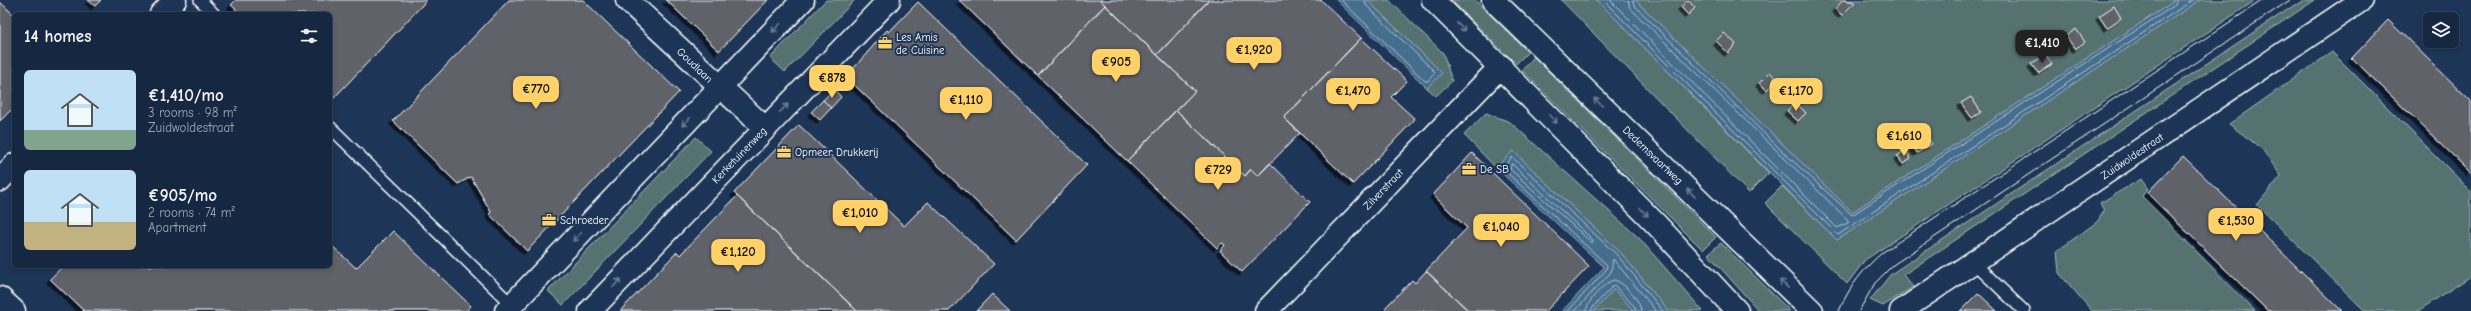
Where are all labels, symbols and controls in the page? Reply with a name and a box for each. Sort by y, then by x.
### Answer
map controls [2423,12,2459,48]
button: layers [2423,12,2459,48]
one-way arrow [1456,22,1466,32]
one-way arrow [771,23,780,33]
icon: filters [298,25,320,47]
text: 14 homes [24,27,91,46]
pin: €1,410 [2009,30,2075,64]
place label: Les Amis de Cuisine [896,31,945,57]
office icon: Les Amis de Cuisine [877,35,893,51]
text: €1,410 [2024,35,2060,50]
pin: €1,920 [1221,37,1287,71]
text: €1,920 [1235,42,1273,57]
street label: Goudlaan [674,45,715,86]
pin: €905 [1092,49,1140,83]
text: €905 [1101,54,1131,69]
pin: €878 [808,65,856,99]
text: €878 [818,70,846,85]
pin: €770 [512,76,560,110]
pin: €1,470 [1320,78,1386,112]
pin: €1,170 [1763,78,1829,112]
text: €770 [522,81,550,96]
text: €1,470 [1335,83,1371,98]
text: €1,170 [1779,83,1813,98]
icon: home [56,86,104,134]
text: €1,410/mo [148,86,224,105]
pin: €1,110 [933,87,999,121]
text: €1,110 [949,92,983,107]
one-way arrow [1593,98,1603,107]
one-way arrow [779,103,789,113]
text: 3 rooms · 98 m² [148,105,237,120]
one-way arrow [1548,114,1558,124]
one-way arrow [681,117,690,127]
text: Zuidwoldestraat [148,120,234,135]
street label: Dedemsvaartweg [1620,123,1685,187]
pin: €1,610 [1871,123,1937,157]
street label: Kerketuinenweg [709,124,769,186]
text: €1,610 [1886,128,1922,143]
street label: Zuidwoldestraat [2099,130,2167,182]
office icon: Opmeer Drukkerij [776,144,792,160]
place label: Opmeer Drukkerij [795,146,878,159]
pin: €729 [1194,157,1242,191]
office icon: De SB [1461,161,1477,177]
text: €729 [1204,162,1232,177]
place label: De SB [1480,163,1509,176]
street label: Zilverstraat [1361,166,1407,213]
icon: home [56,186,104,234]
text: €905/mo [148,186,217,205]
one-way arrow [1686,188,1696,198]
pin: €1,010 [827,200,893,234]
text: 2 rooms · 74 m² [148,205,235,220]
text: €1,010 [842,205,878,220]
one-way arrow [1639,207,1649,217]
pin: €1,530 [2203,208,2269,242]
office icon: Schroeder [541,212,557,228]
text: €1,530 [2217,213,2255,228]
place label: Schroeder [560,214,609,227]
pin: €1,040 [1468,214,1534,248]
text: €1,040 [1482,219,1520,234]
text: Apartment [148,220,206,235]
one-way arrow [573,231,582,241]
pin: €1,120 [705,239,771,273]
text: €1,120 [720,244,756,259]
one-way arrow [612,278,622,288]
one-way arrow [1779,279,1789,289]

